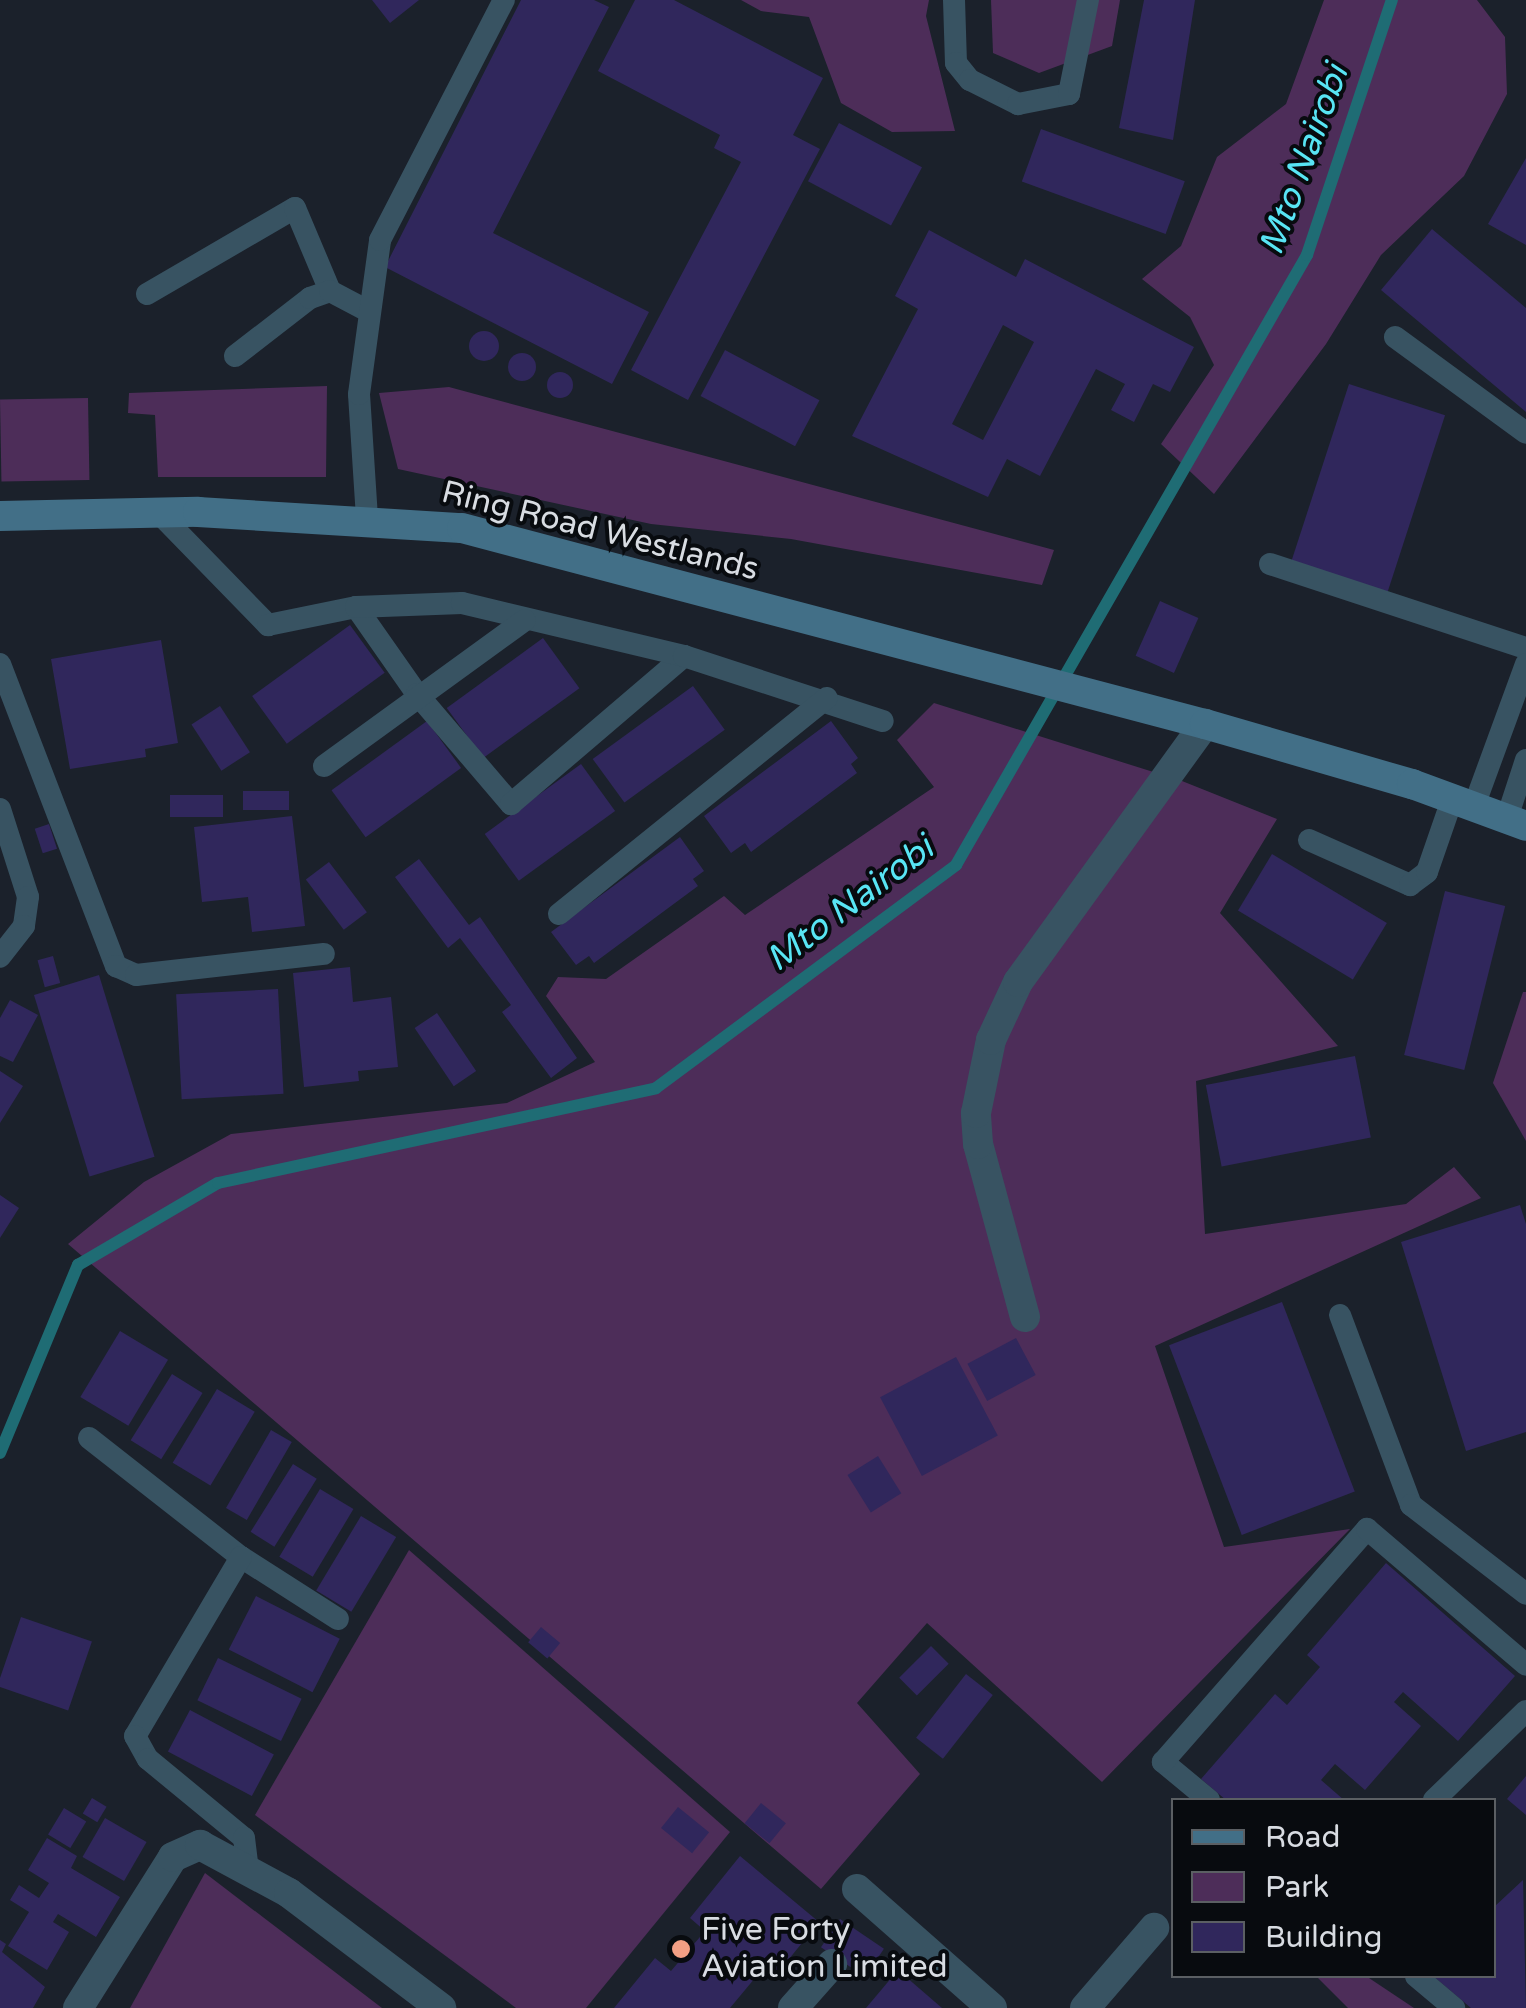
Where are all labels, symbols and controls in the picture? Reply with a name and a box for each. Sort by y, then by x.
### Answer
water label: Mto Nairobi [1250,60,1358,260]
street label: Ring Road Westlands [438,473,762,589]
water label: Mto Nairobi [758,828,942,980]
legend [1171,1798,1496,1978]
text: Road [1265,1819,1340,1856]
text: Park [1265,1869,1329,1906]
place label: Five Forty Aviation Limited [701,1912,948,1987]
text: Building [1265,1919,1382,1956]
marker: Five Forty Aviation Limited [670,1938,692,1960]

